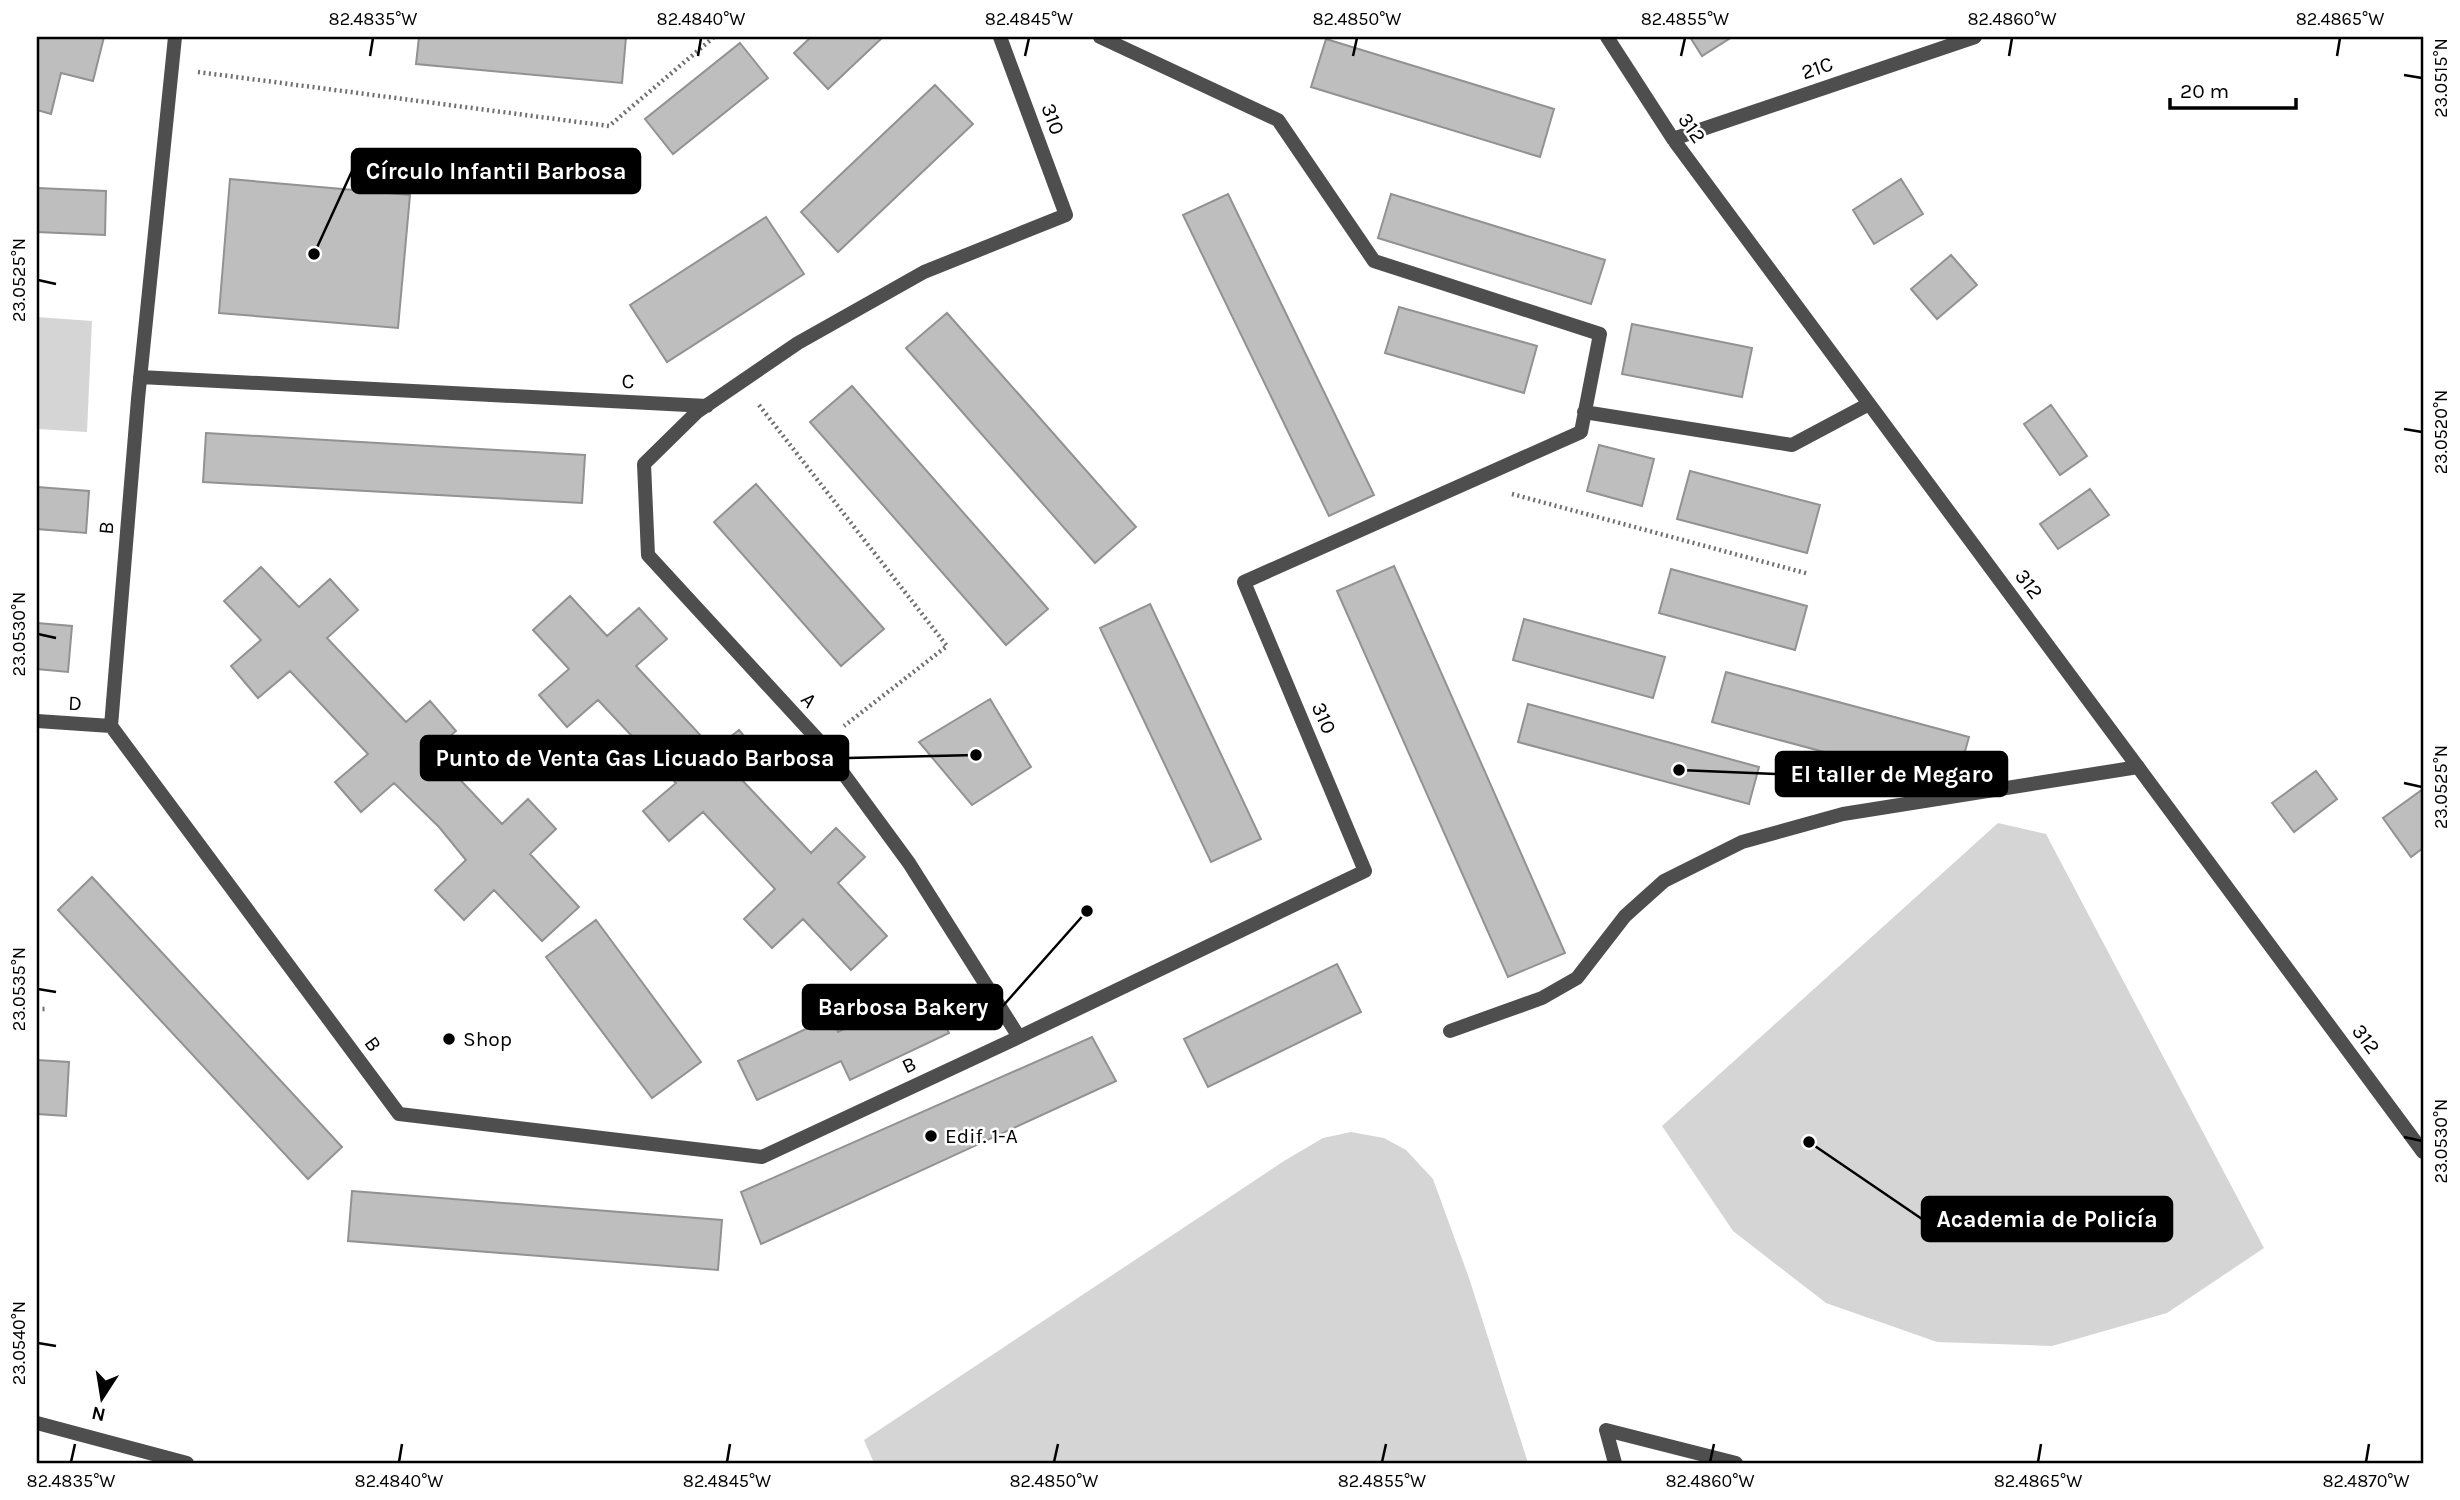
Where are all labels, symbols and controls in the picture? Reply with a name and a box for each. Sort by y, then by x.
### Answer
text: 82.4835°W [329,8,417,30]
text: 82.4840°W [657,8,745,30]
text: 82.4845°W [985,8,1073,30]
text: 82.4850°W [1313,8,1401,30]
text: 82.4855°W [1641,8,1729,30]
text: 82.4860°W [1967,8,2057,30]
text: 82.4865°W [2296,8,2384,30]
text: 23.0515°N [2430,38,2452,118]
street label: 21C [1798,51,1836,85]
scale bar [2170,66,2296,110]
text: 20 m [2180,79,2229,103]
street label: 310 [1036,100,1070,138]
street label: 312 [1673,108,1711,148]
callout: Círculo Infantil Barbosa [352,149,640,193]
text: Círculo Infantil Barbosa [366,158,626,185]
text: 23.0525°N [8,238,30,322]
street label: C [621,369,635,393]
text: 23.0520°N [2430,390,2452,474]
street label: B [93,520,119,536]
street label: 312 [2010,564,2048,604]
text: 23.0530°N [8,592,30,676]
street label: A [796,687,822,713]
street label: D [67,691,83,715]
street label: 310 [1307,699,1341,737]
callout: Punto de Venta Gas Licuado Barbosa [421,736,848,780]
text: Punto de Venta Gas Licuado Barbosa [436,745,834,772]
text: 23.0525°N [2430,745,2452,829]
callout: El taller de Megaro [1776,752,2007,796]
text: El taller de Megaro [1790,761,1994,788]
text: 23.0535°N [8,947,30,1031]
callout: Barbosa Bakery [803,985,1002,1029]
text: Barbosa Bakery [818,994,989,1021]
street label: 312 [2347,1019,2385,1059]
place label: Shop [463,1027,512,1051]
marker: Shop [441,1031,457,1047]
street label: B [359,1032,387,1056]
street label: B [898,1051,920,1079]
text: 23.0530°N [2430,1099,2452,1183]
place label: Edif. 1-A [945,1124,1018,1148]
marker: Edif. 1-A [923,1128,939,1144]
callout: Academia de Policía [1922,1197,2172,1241]
text: Academia de Policía [1936,1206,2158,1233]
text: 23.0540°N [8,1301,30,1385]
north arrow [66,1364,136,1434]
text: N [90,1401,108,1426]
text: 82.4835°W [27,1470,115,1492]
text: 82.4840°W [355,1470,443,1492]
text: 82.4845°W [683,1470,771,1492]
text: 82.4850°W [1010,1470,1098,1492]
text: 82.4855°W [1338,1470,1426,1492]
text: 82.4860°W [1665,1470,1755,1492]
text: 82.4865°W [1994,1470,2082,1492]
text: 82.4870°W [2322,1470,2410,1492]

